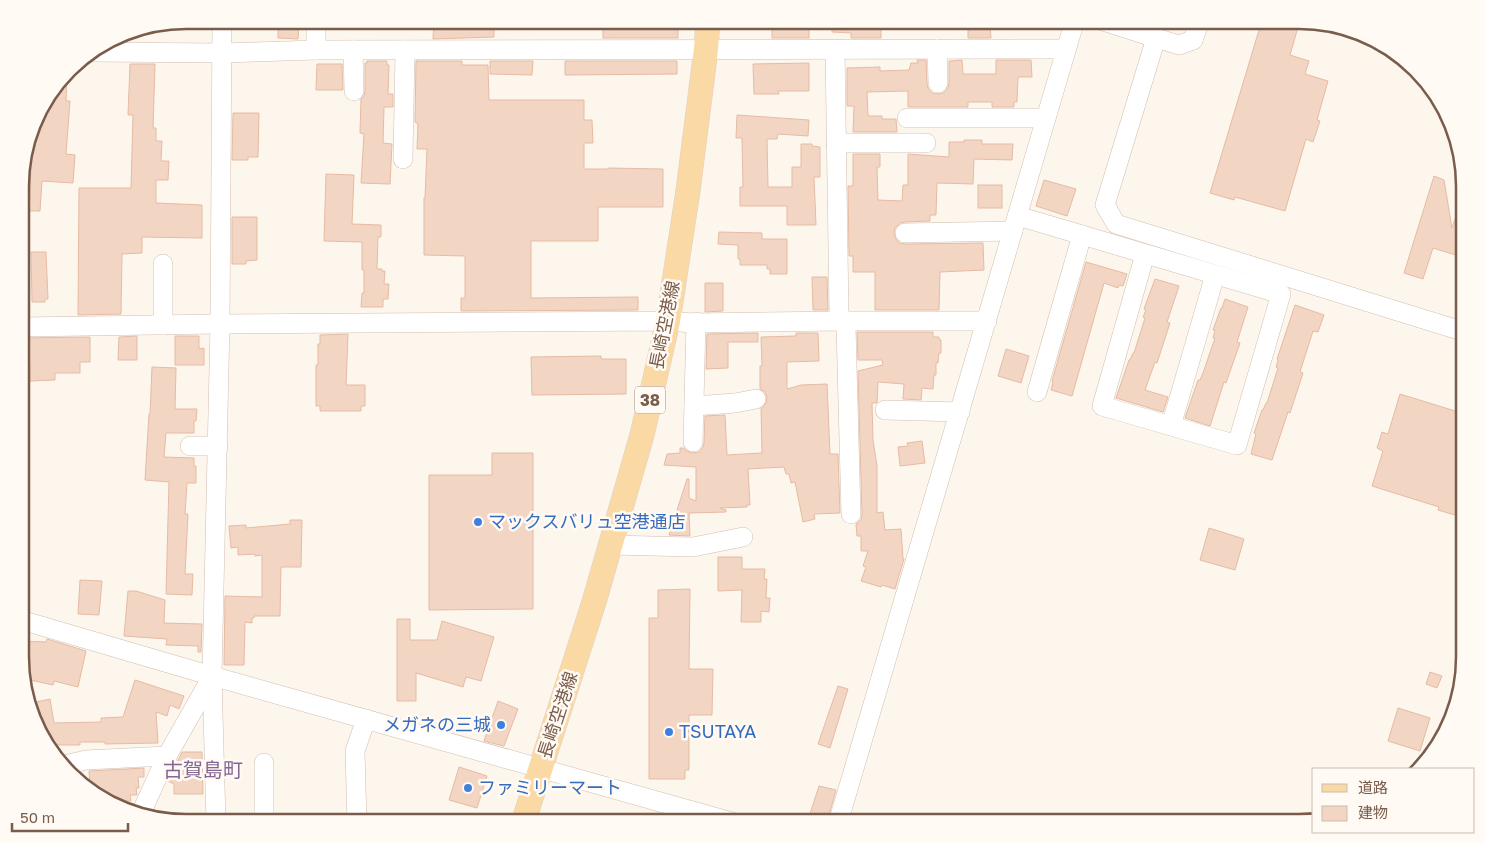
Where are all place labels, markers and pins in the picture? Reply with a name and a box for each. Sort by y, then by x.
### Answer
place label: マックスバリュ空港通店 [488,510,685,532]
marker: マックスバリュ空港通店 [472,516,484,528]
place label: メガネの三城 [383,713,491,735]
marker: メガネの三城 [495,719,507,731]
place label: TSUTAYA [679,720,756,742]
marker: TSUTAYA [663,726,675,738]
place label: ファミリーマート [478,776,622,798]
marker: ファミリーマート [462,782,474,794]

